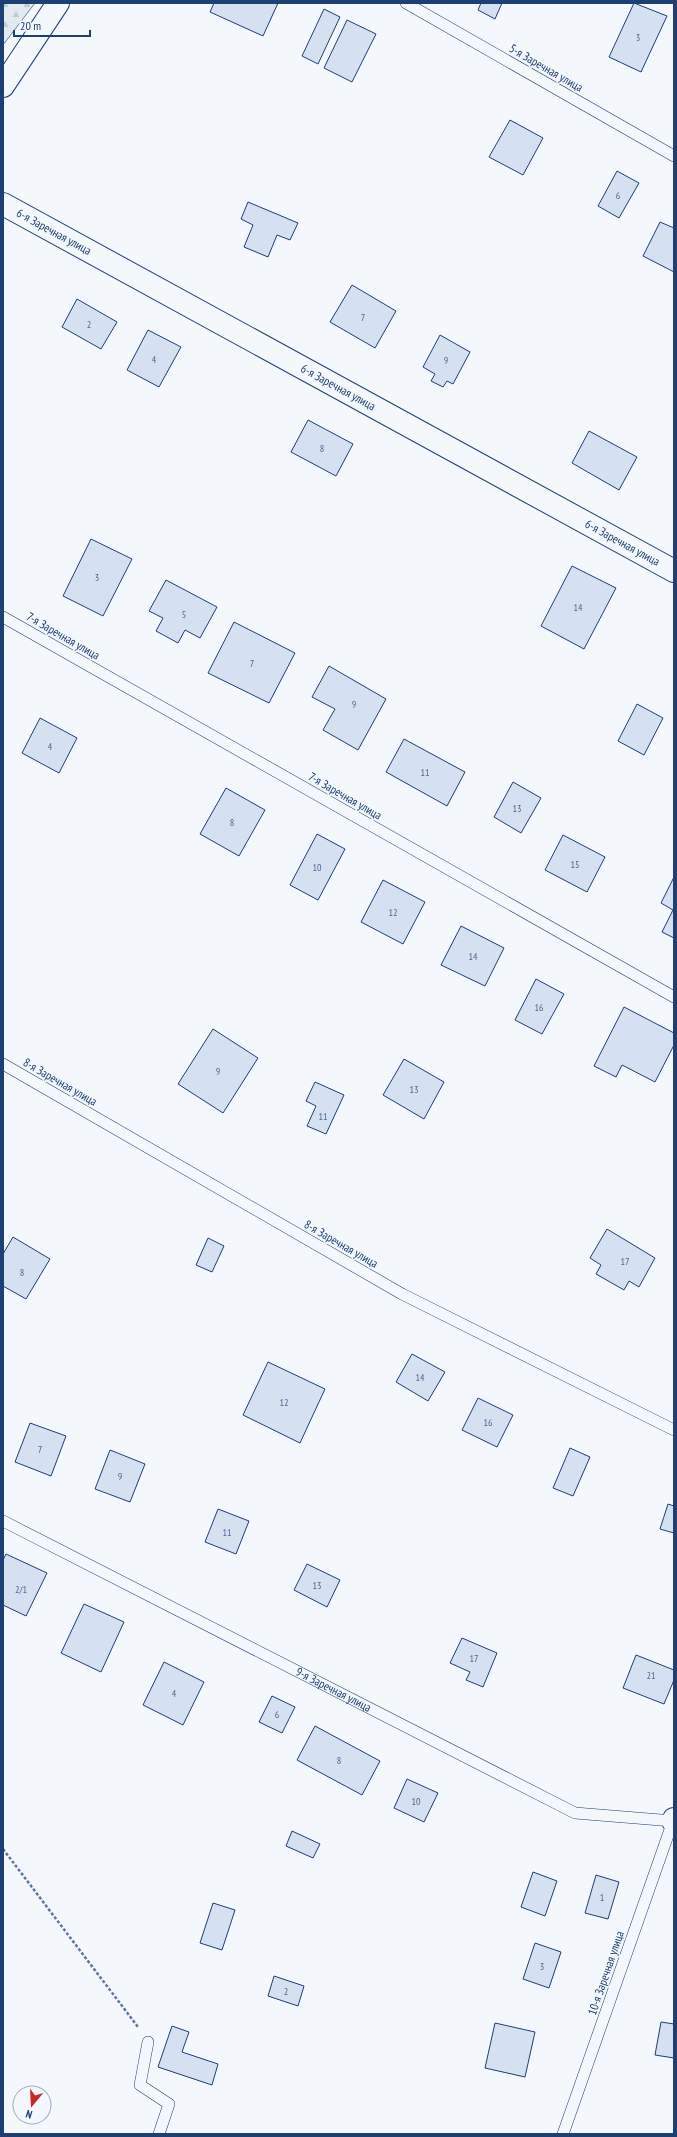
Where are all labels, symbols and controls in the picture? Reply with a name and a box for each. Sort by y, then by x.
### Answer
scale bar [14,12,90,38]
text: 20 m [20,18,41,33]
house number: 3 [636,31,640,44]
street label: 5-я Заречная улица [507,40,586,95]
house number: 6 [616,189,621,202]
street label: 6-я Заречная улица [14,205,94,258]
house number: 7 [361,311,365,324]
house number: 2 [87,318,91,331]
house number: 4 [152,353,157,366]
house number: 9 [444,354,448,367]
street label: 6-я Заречная улица [298,360,379,413]
house number: 8 [320,442,324,455]
street label: 6-я Заречная улица [583,516,663,569]
house number: 3 [95,571,99,584]
house number: 14 [574,601,583,614]
house number: 5 [182,608,186,621]
street label: 7-я Заречная улица [24,609,103,663]
house number: 7 [250,657,254,670]
house number: 9 [352,698,356,711]
house number: 4 [48,740,53,753]
house number: 11 [421,766,430,779]
street label: 7-я Заречная улица [306,769,385,823]
house number: 13 [513,802,522,815]
house number: 8 [230,816,234,829]
house number: 15 [571,858,580,871]
house number: 10 [313,861,322,874]
house number: 12 [389,906,398,919]
house number: 14 [469,950,478,963]
house number: 16 [535,1001,544,1014]
street label: 8-я Заречная улица [21,1054,100,1109]
house number: 9 [216,1065,220,1078]
house number: 13 [410,1083,419,1096]
house number: 11 [319,1110,328,1123]
street label: 8-я Заречная улица [302,1216,381,1271]
house number: 17 [621,1255,630,1268]
house number: 8 [20,1266,24,1279]
house number: 14 [416,1371,425,1384]
house number: 12 [280,1396,289,1409]
house number: 16 [484,1416,493,1429]
house number: 7 [38,1443,42,1456]
house number: 9 [118,1470,122,1483]
house number: 11 [223,1526,232,1539]
house number: 13 [313,1579,322,1592]
house number: 2/1 [15,1583,27,1596]
house number: 17 [470,1652,479,1665]
street label: 9-я Заречная улица [293,1664,374,1715]
house number: 21 [647,1669,656,1682]
house number: 4 [172,1687,177,1700]
house number: 6 [275,1708,280,1721]
house number: 8 [337,1754,341,1767]
house number: 10 [412,1795,421,1808]
house number: 1 [600,1891,604,1904]
street label: 10-я Заречная улица [584,1929,627,2017]
house number: 3 [540,1960,544,1973]
house number: 2 [284,1985,288,1998]
north arrow [12,2085,52,2125]
text: N [24,2107,34,2122]

